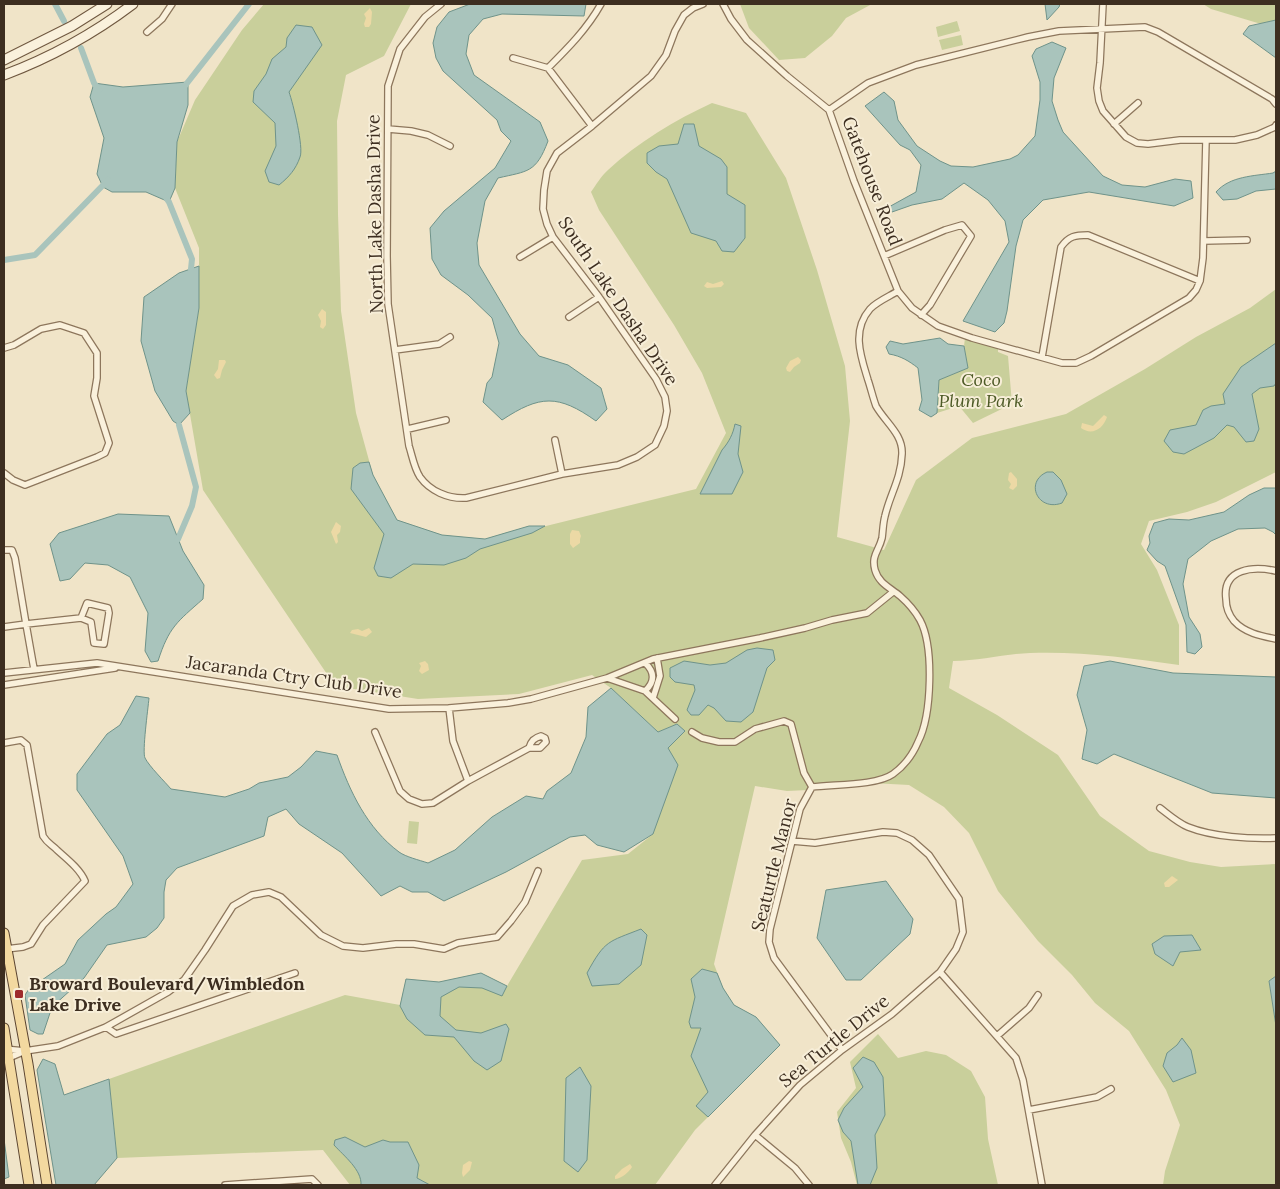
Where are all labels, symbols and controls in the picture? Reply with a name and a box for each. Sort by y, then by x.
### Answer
street label: Gatehouse Road [837,113,908,249]
street label: North Lake Dasha Drive [361,114,388,314]
street label: South Lake Dasha Drive [553,212,684,390]
park label: Coco Plum Park [939,368,1023,412]
street label: Jacaranda Ctry Club Drive [184,650,404,703]
street label: Seaturtle Manor [746,796,801,934]
place label: Broward Boulevard/Wimbledon Lake Drive [29,972,305,1016]
marker: Broward Boulevard/Wimbledon Lake Drive [13,988,25,1000]
street label: Sea Turtle Drive [774,989,894,1092]

